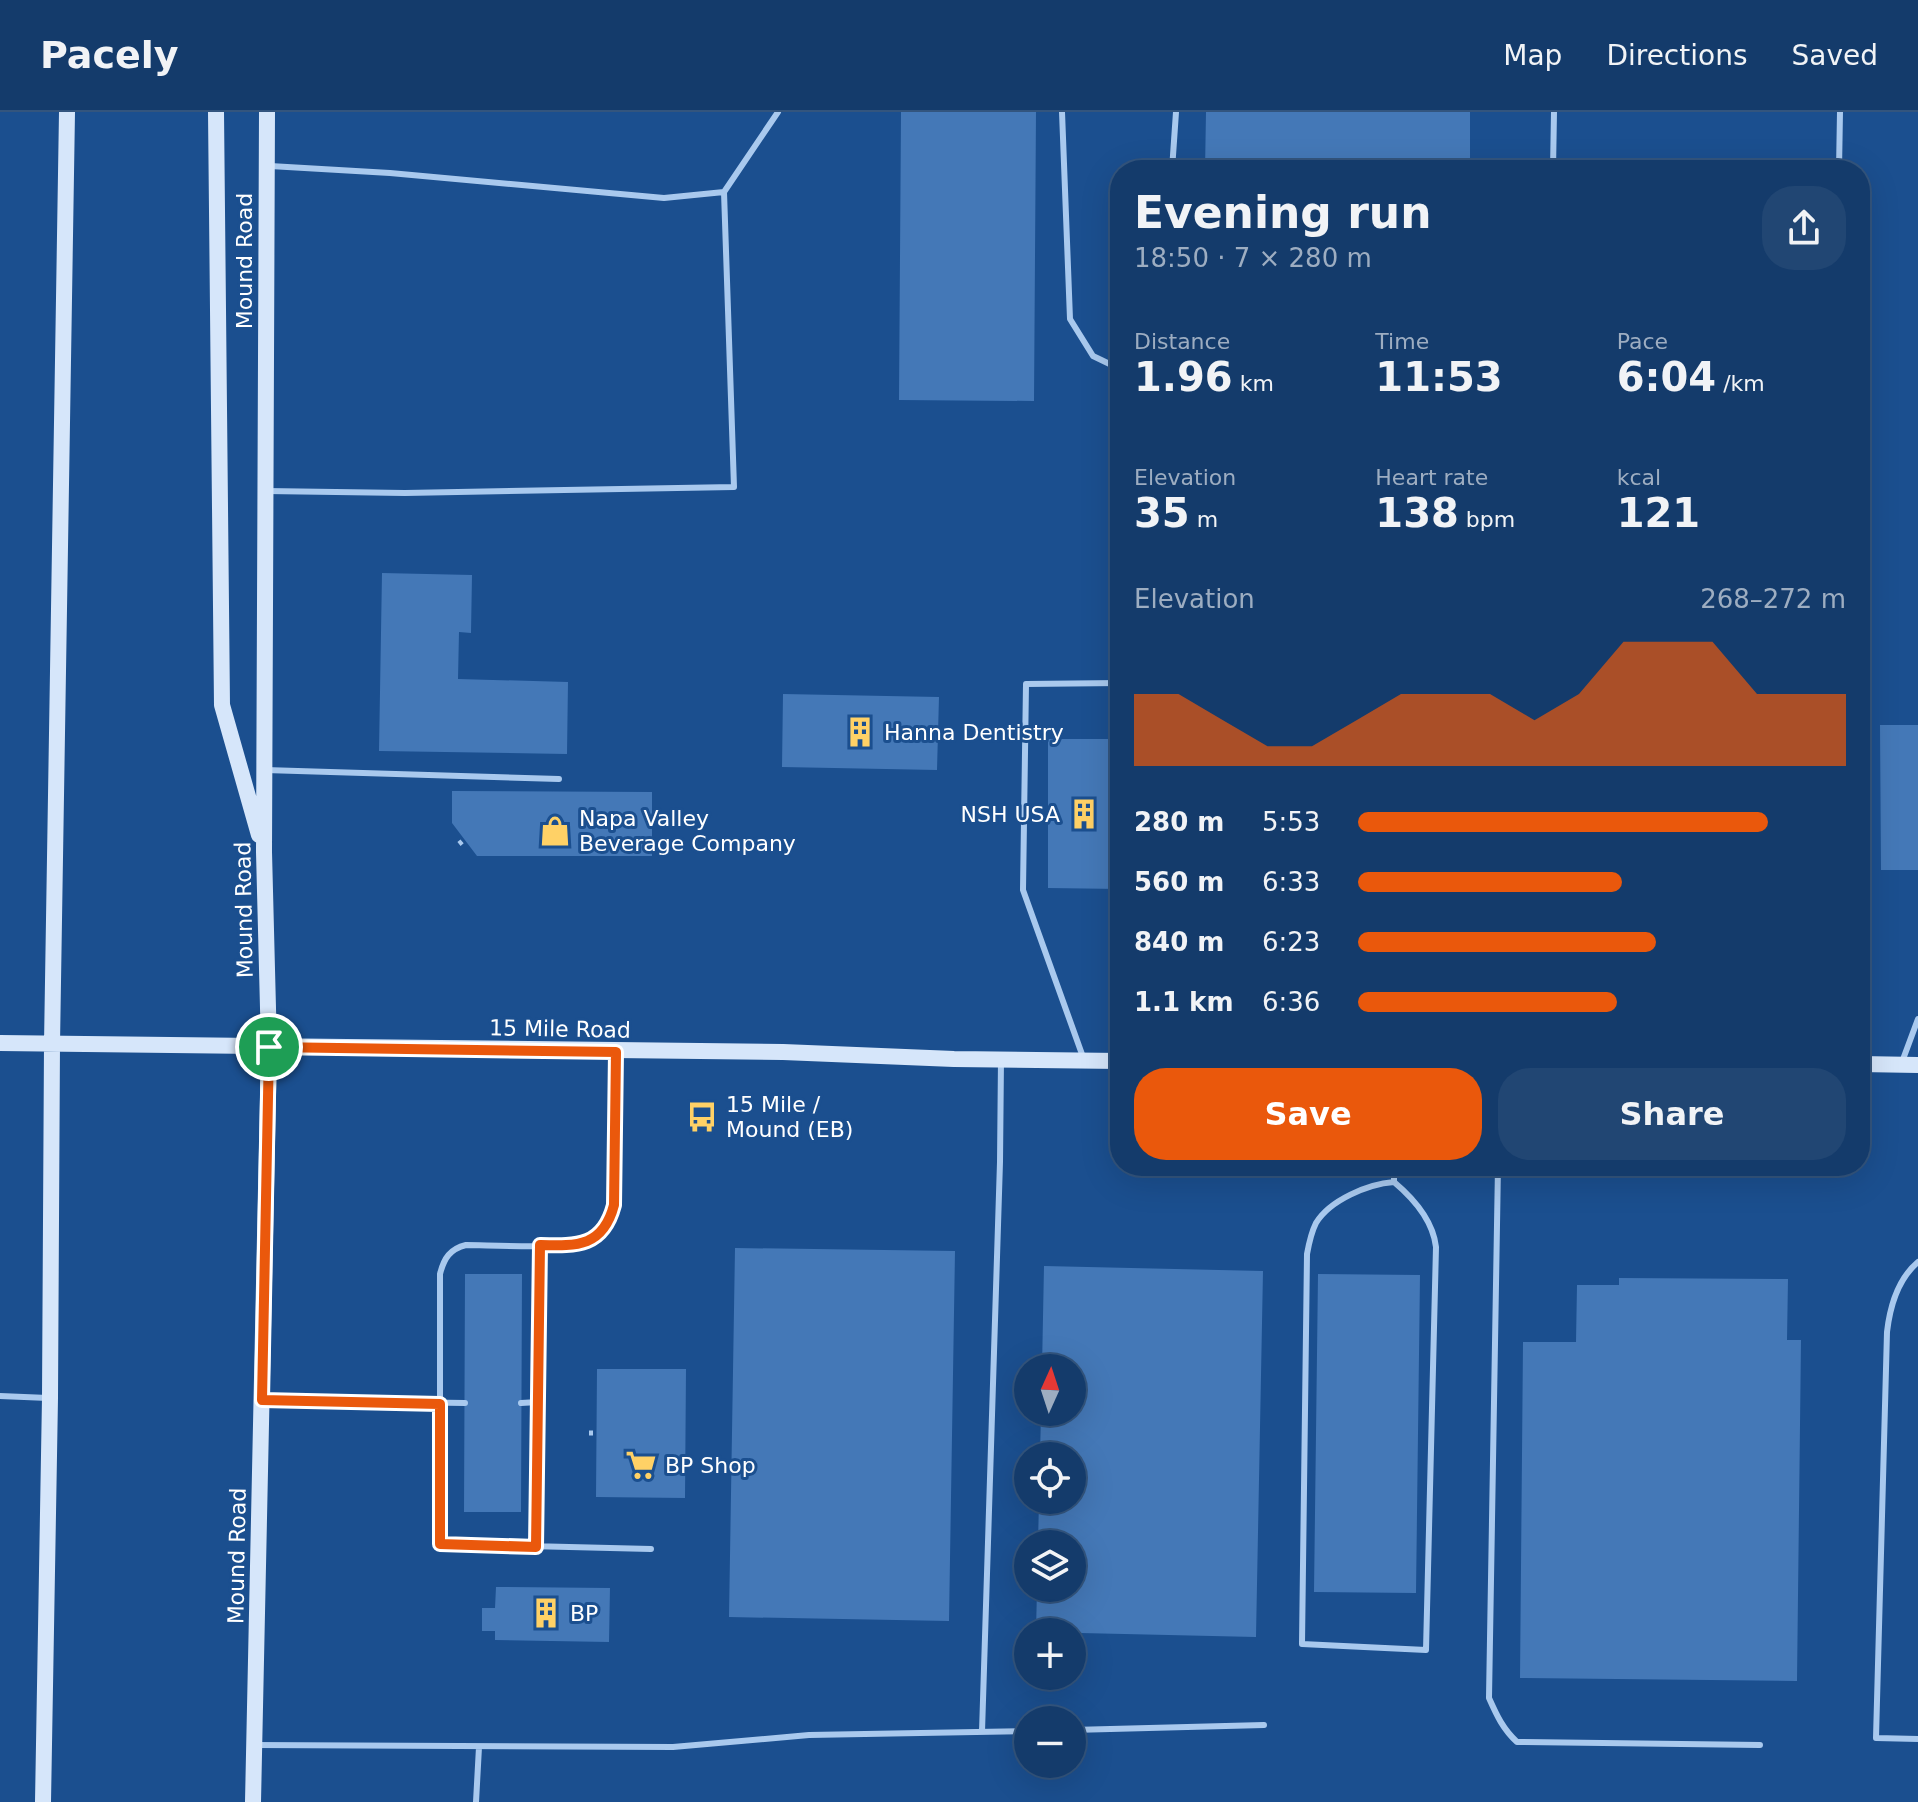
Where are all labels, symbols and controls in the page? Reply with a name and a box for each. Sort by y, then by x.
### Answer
text: Pacely [40,33,179,77]
text: Map [1503,39,1562,72]
text: Directions [1606,39,1747,72]
text: Saved [1791,39,1878,72]
button: share [1762,186,1846,270]
text: Evening run [1134,187,1431,238]
street label: Mound Road [232,193,257,329]
text: 18:50 · 7 × 280 m [1134,243,1372,273]
text: Distance [1134,329,1230,354]
text: Time [1375,329,1429,354]
text: Pace [1617,329,1668,354]
text: 1.96 [1134,354,1233,400]
text: 11:53 [1375,354,1503,400]
text: 6:04 [1617,354,1716,400]
text: km [1233,371,1274,396]
text: /km [1716,371,1765,396]
text: Elevation [1134,465,1236,490]
text: Heart rate [1375,465,1488,490]
text: kcal [1617,465,1661,490]
text: 35 [1134,490,1190,536]
text: 138 [1375,490,1459,536]
text: 121 [1617,490,1700,536]
text: m [1190,507,1218,532]
text: bpm [1459,507,1515,532]
text: Elevation [1134,584,1255,614]
text: 268–272 m [1700,584,1846,614]
building icon: Hanna Dentistry [843,715,877,749]
place label: Hanna Dentistry [884,720,1064,745]
building icon: NSH USA [1067,797,1101,831]
place label: NSH USA [961,802,1060,827]
place label: Napa Valley Beverage Company [579,806,796,856]
text: 280 m [1134,807,1224,837]
text: 5:53 [1262,807,1320,837]
shop icon: Napa Valley Beverage Company [538,814,572,848]
street label: Mound Road [230,842,258,978]
text: 560 m [1134,867,1224,897]
text: 6:33 [1262,867,1320,897]
text: 840 m [1134,927,1224,957]
text: 6:23 [1262,927,1320,957]
text: 1.1 km [1134,987,1234,1017]
text: 6:36 [1262,987,1320,1017]
pin [235,1013,303,1081]
street label: 15 Mile Road [489,1015,631,1043]
icon: arrive [247,1025,291,1069]
button: Save [1134,1068,1482,1160]
button: Share [1498,1068,1846,1160]
place label: 15 Mile / Mound (EB) [726,1092,853,1142]
bus stop icon: 15 Mile / Mound (EB) [685,1100,719,1134]
north arrow [1014,1354,1086,1426]
map controls [1014,1354,1086,1778]
button: locate [1014,1442,1086,1514]
supermarket icon: BP Shop [624,1448,658,1482]
place label: BP Shop [665,1453,756,1478]
street label: Mound Road [223,1488,251,1624]
button: layers [1014,1530,1086,1602]
building icon: BP [529,1596,563,1630]
place label: BP [570,1601,598,1626]
button: + [1014,1618,1086,1690]
button: − [1014,1706,1086,1778]

